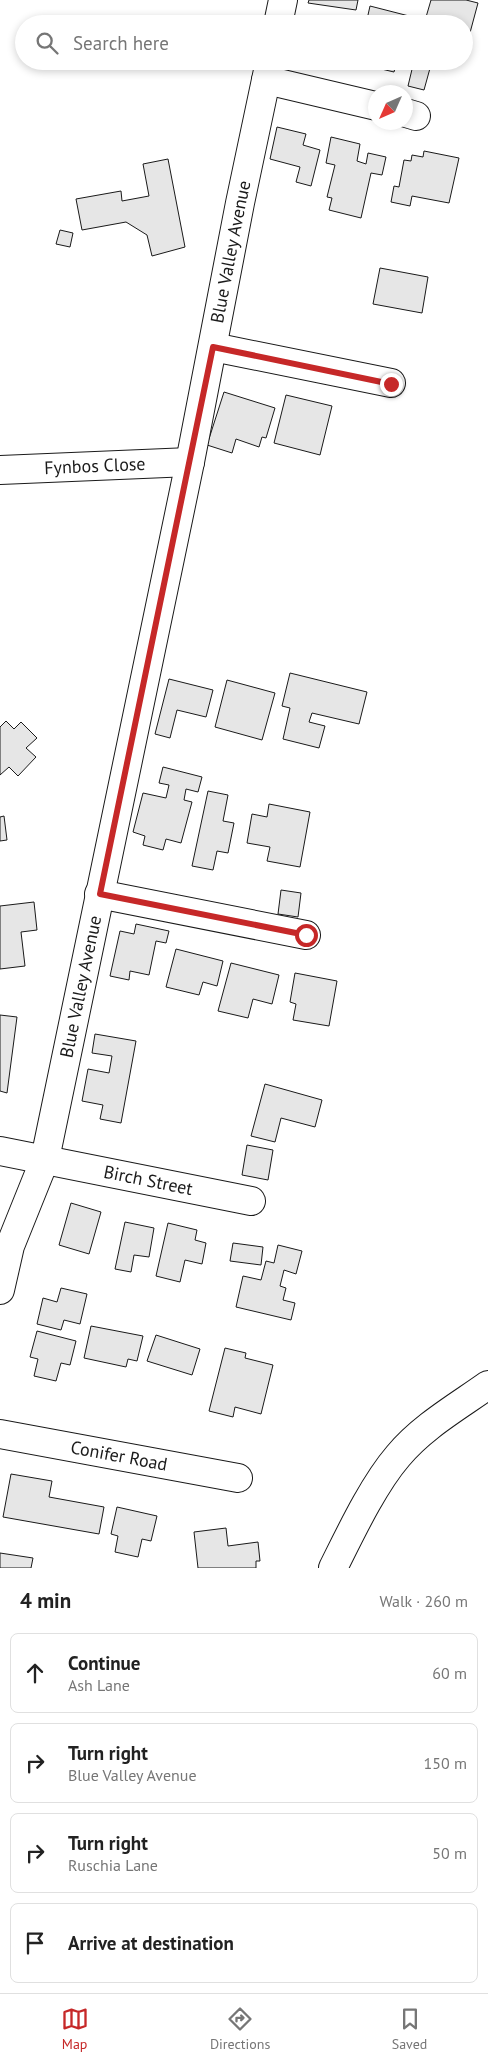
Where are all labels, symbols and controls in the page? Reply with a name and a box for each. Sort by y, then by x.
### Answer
search box [15,15,473,70]
icon: search [33,29,61,57]
text: Search here [73,31,169,55]
north arrow [368,85,413,130]
street label: Blue Valley Avenue [205,178,255,325]
route end [380,373,403,396]
street label: Fynbos Close [44,452,146,479]
street label: Blue Valley Avenue [54,913,106,1060]
route start [295,924,318,947]
street label: Birch Street [102,1160,195,1200]
street label: Conifer Road [69,1435,169,1476]
text: 4 min [20,1587,71,1614]
text: Walk · 260 m [379,1591,468,1611]
text: Continue [68,1651,140,1675]
icon: ahead [21,1659,49,1687]
text: 60 m [432,1663,467,1683]
text: Ash Lane [68,1675,130,1695]
text: Turn right [68,1741,148,1765]
icon: right [21,1749,49,1777]
text: 150 m [424,1753,467,1773]
text: Blue Valley Avenue [68,1765,197,1785]
text: Turn right [68,1831,148,1855]
icon: right [21,1839,49,1867]
text: 50 m [432,1843,467,1863]
text: Ruschia Lane [68,1855,158,1875]
icon: arrive [21,1929,49,1957]
text: Arrive at destination [68,1931,234,1955]
tab: Map [61,2005,89,2053]
tab: Directions [210,2005,270,2053]
tab: Saved [392,2005,427,2053]

